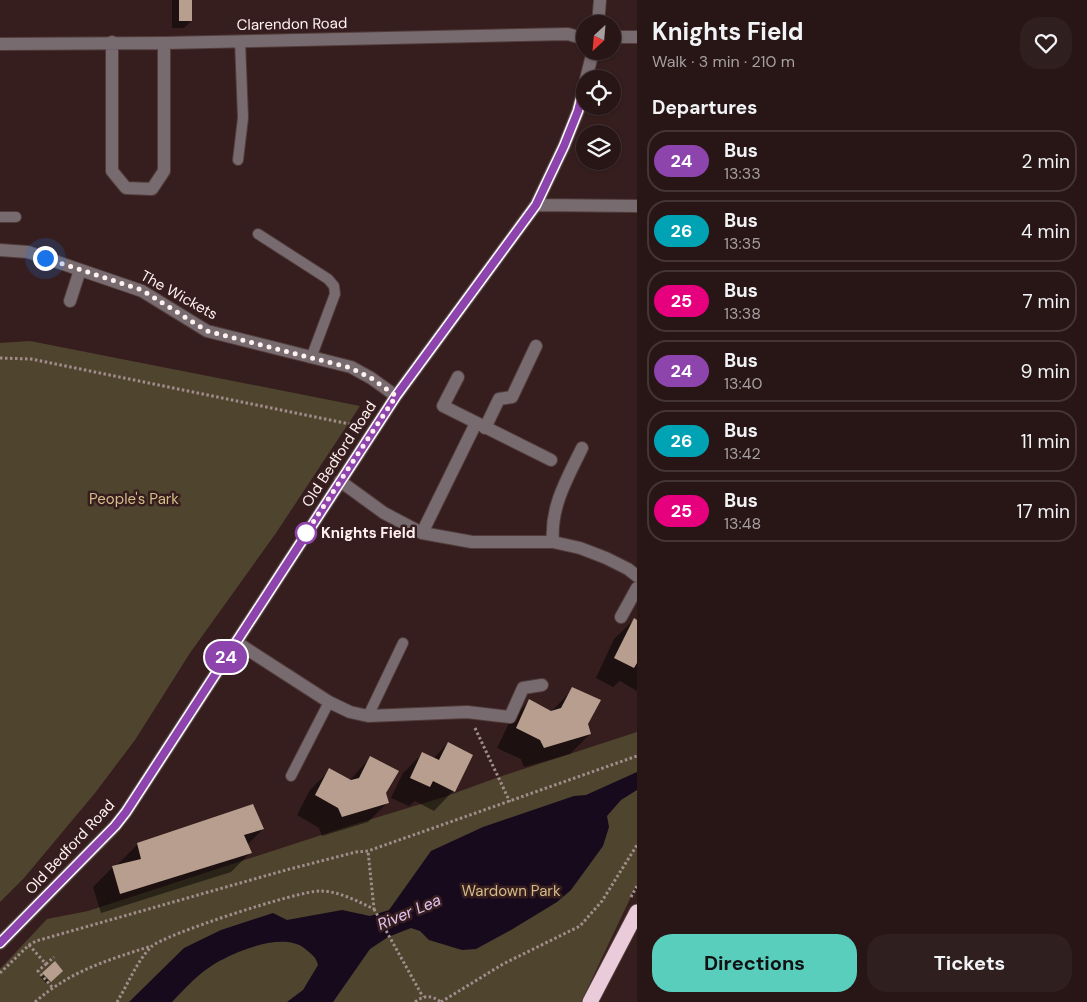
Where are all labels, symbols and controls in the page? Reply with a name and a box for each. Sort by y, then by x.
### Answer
street label: Clarendon Road [237,13,347,35]
north arrow [576,15,621,60]
map controls [576,15,621,170]
text: Knights Field [652,16,804,47]
button: heart [1020,17,1072,69]
text: Walk · 3 min · 210 m [652,51,795,72]
button: locate [576,70,621,115]
text: Departures [652,95,757,120]
button: layers [576,125,621,170]
text: Bus [724,138,758,163]
text: 24 [671,149,692,173]
text: 2 min [1022,149,1070,174]
text: 13:33 [724,163,761,184]
text: Bus [724,208,758,233]
text: 26 [671,219,692,243]
text: 4 min [1021,219,1070,244]
text: 13:35 [724,233,761,254]
your location [33,246,58,271]
street label: The Wickets [137,266,221,324]
text: Bus [724,278,758,303]
text: 25 [671,289,692,313]
text: 7 min [1022,289,1070,314]
text: 13:38 [724,303,761,324]
text: Bus [724,348,758,373]
text: 24 [671,359,692,383]
text: 9 min [1021,359,1070,384]
text: 13:40 [724,373,762,394]
street label: Old Bedford Road [297,397,381,511]
text: Bus [724,418,758,443]
text: 26 [671,429,692,453]
text: 11 min [1021,429,1070,454]
text: 13:42 [724,443,761,464]
text: Bus [724,488,758,513]
park label: People's Park [89,489,179,509]
text: 25 [671,499,692,523]
text: 17 min [1016,499,1070,524]
text: 13:48 [724,513,761,534]
marker: Knights Field [295,522,317,544]
place label: Knights Field [321,523,416,543]
line badge: 24 [204,641,248,673]
text: 24 [215,645,237,669]
street label: Old Bedford Road [21,795,119,899]
park label: Wardown Park [462,881,561,901]
water label: River Lea [374,889,444,935]
button: Directions [652,934,857,992]
button: Tickets [867,934,1072,992]

